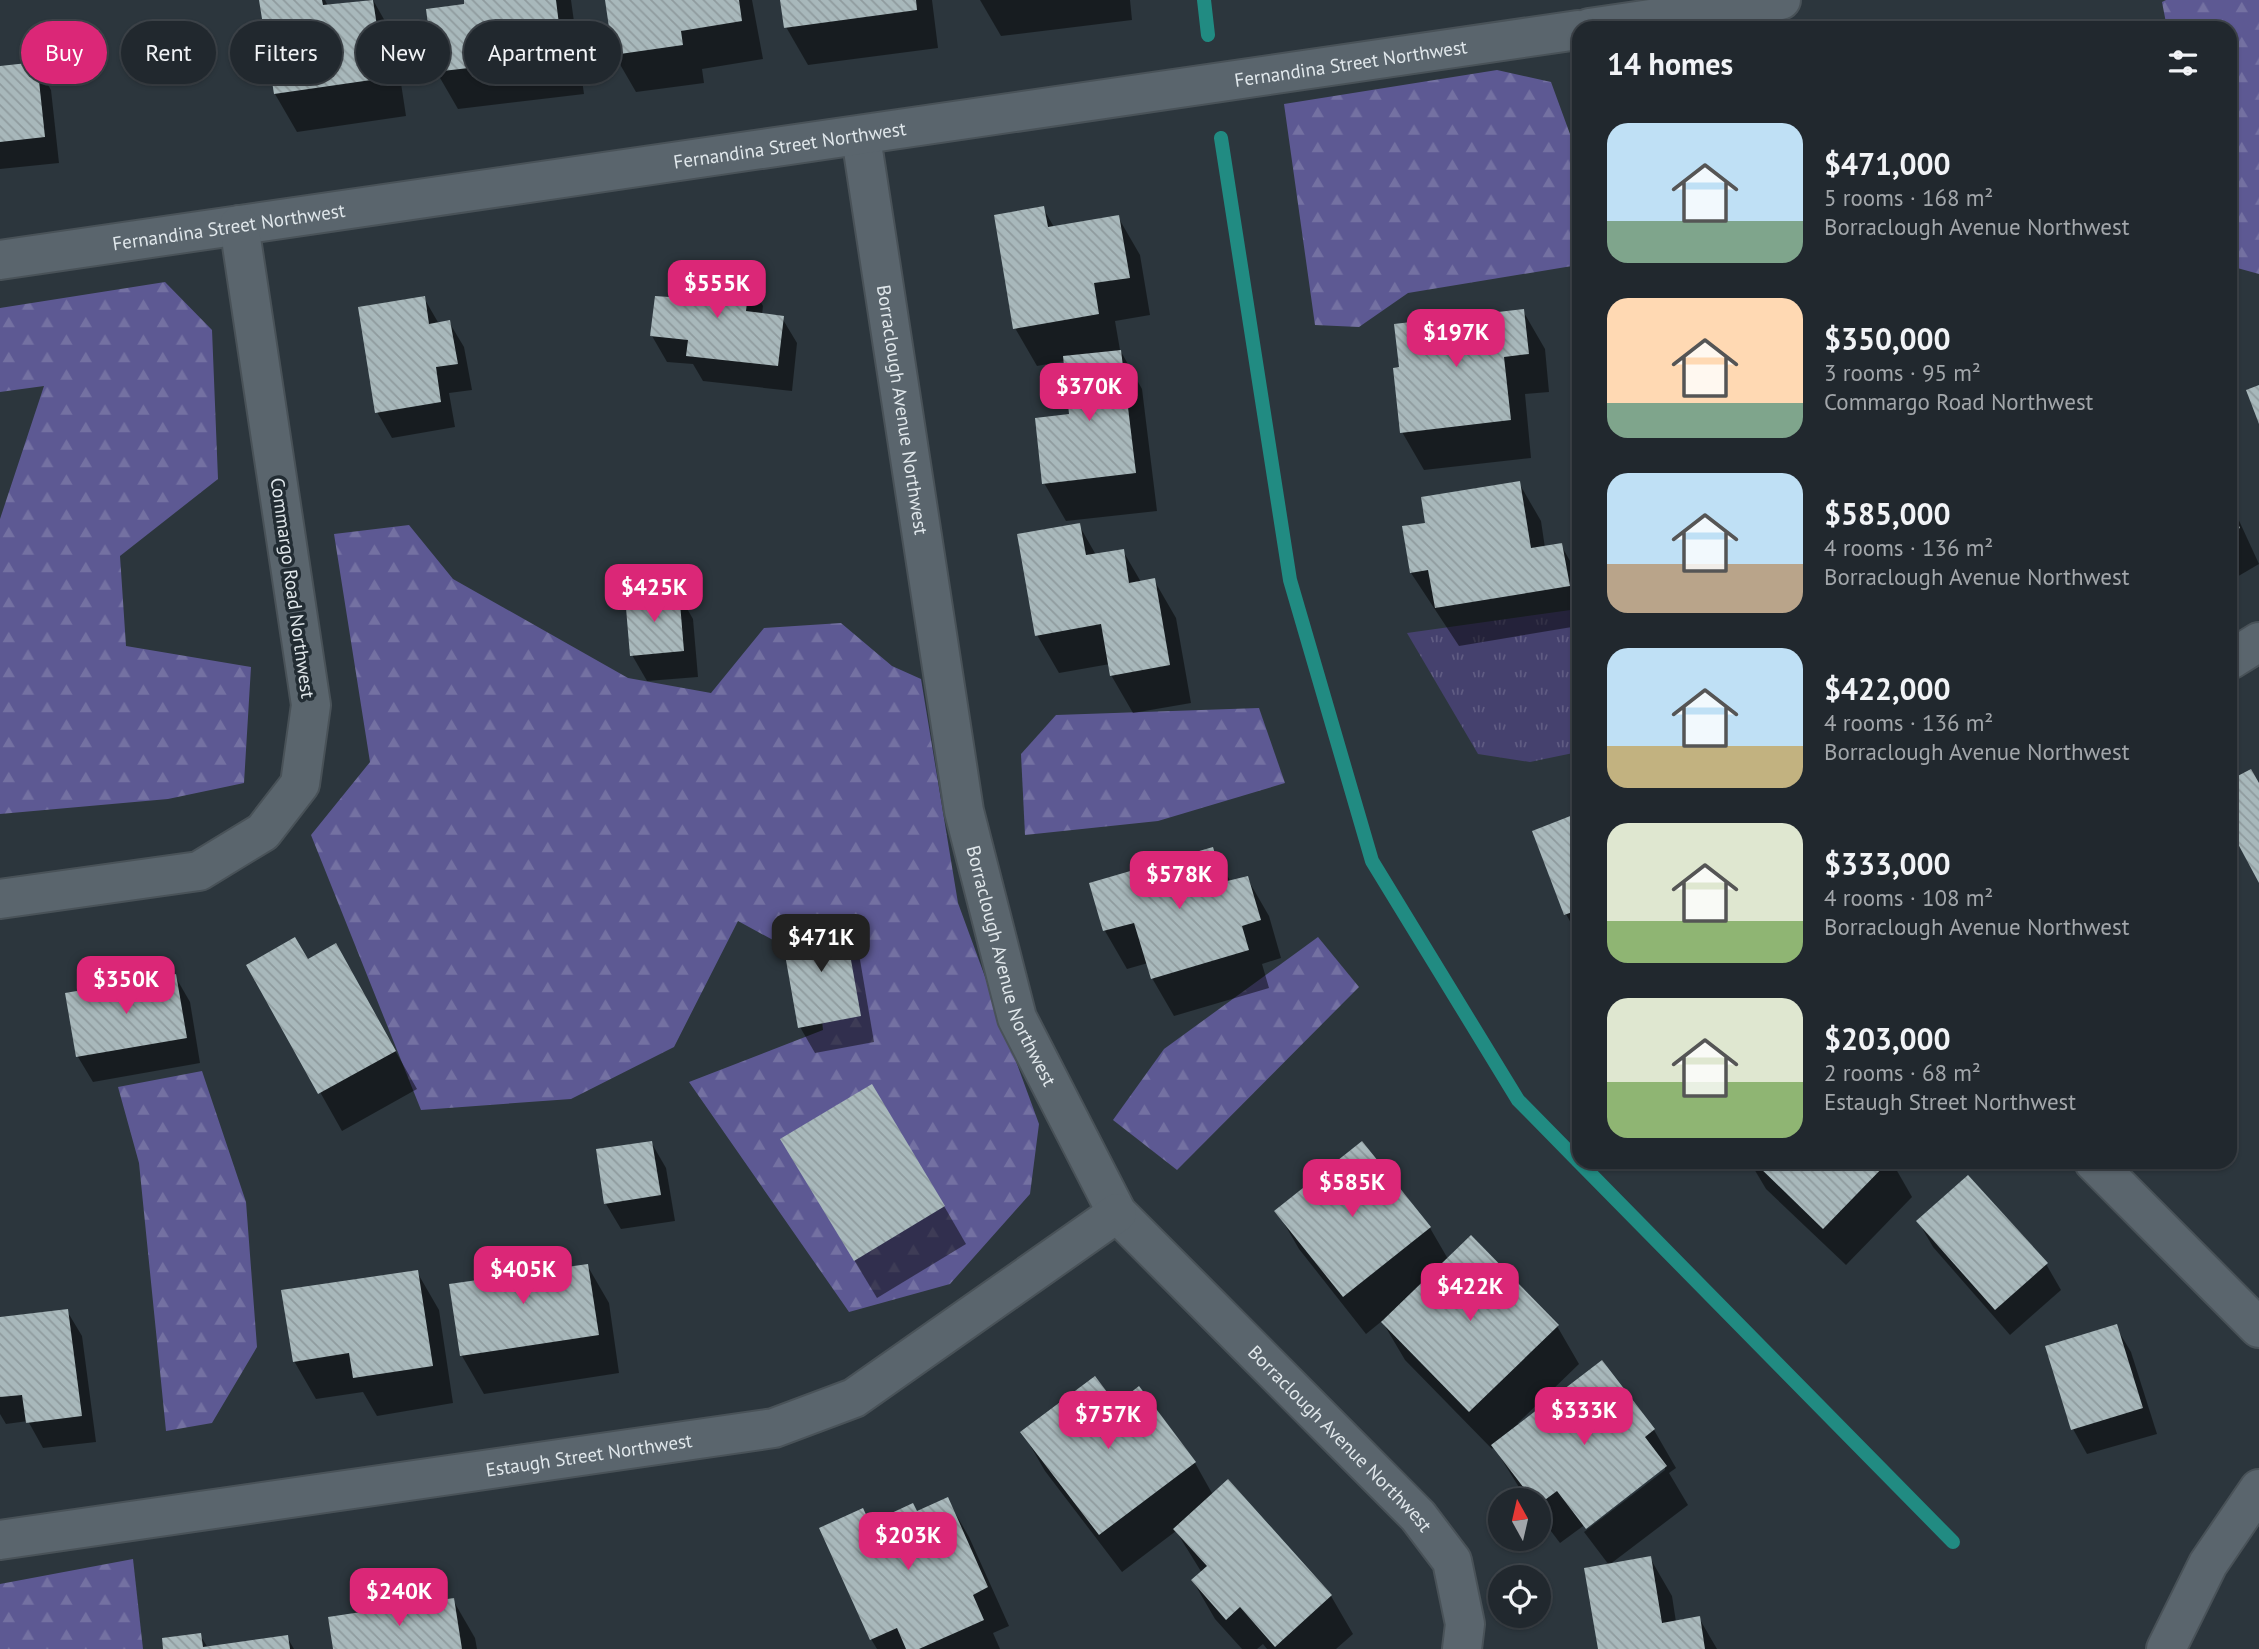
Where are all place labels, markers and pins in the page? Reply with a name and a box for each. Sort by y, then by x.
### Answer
pin: $555K [668,260,766,320]
pin: $197K [1407,310,1505,369]
pin: $370K [1040,364,1138,423]
pin: $425K [605,564,703,624]
pin: $578K [1130,852,1228,911]
pin: $471K [772,914,870,974]
pin: $350K [77,956,175,1016]
pin: $585K [1303,1160,1401,1219]
pin: $405K [474,1246,572,1306]
pin: $422K [1421,1264,1519,1323]
pin: $333K [1535,1388,1633,1447]
pin: $757K [1059,1392,1157,1451]
pin: $203K [859,1512,957,1572]
pin: $240K [350,1568,448,1628]

